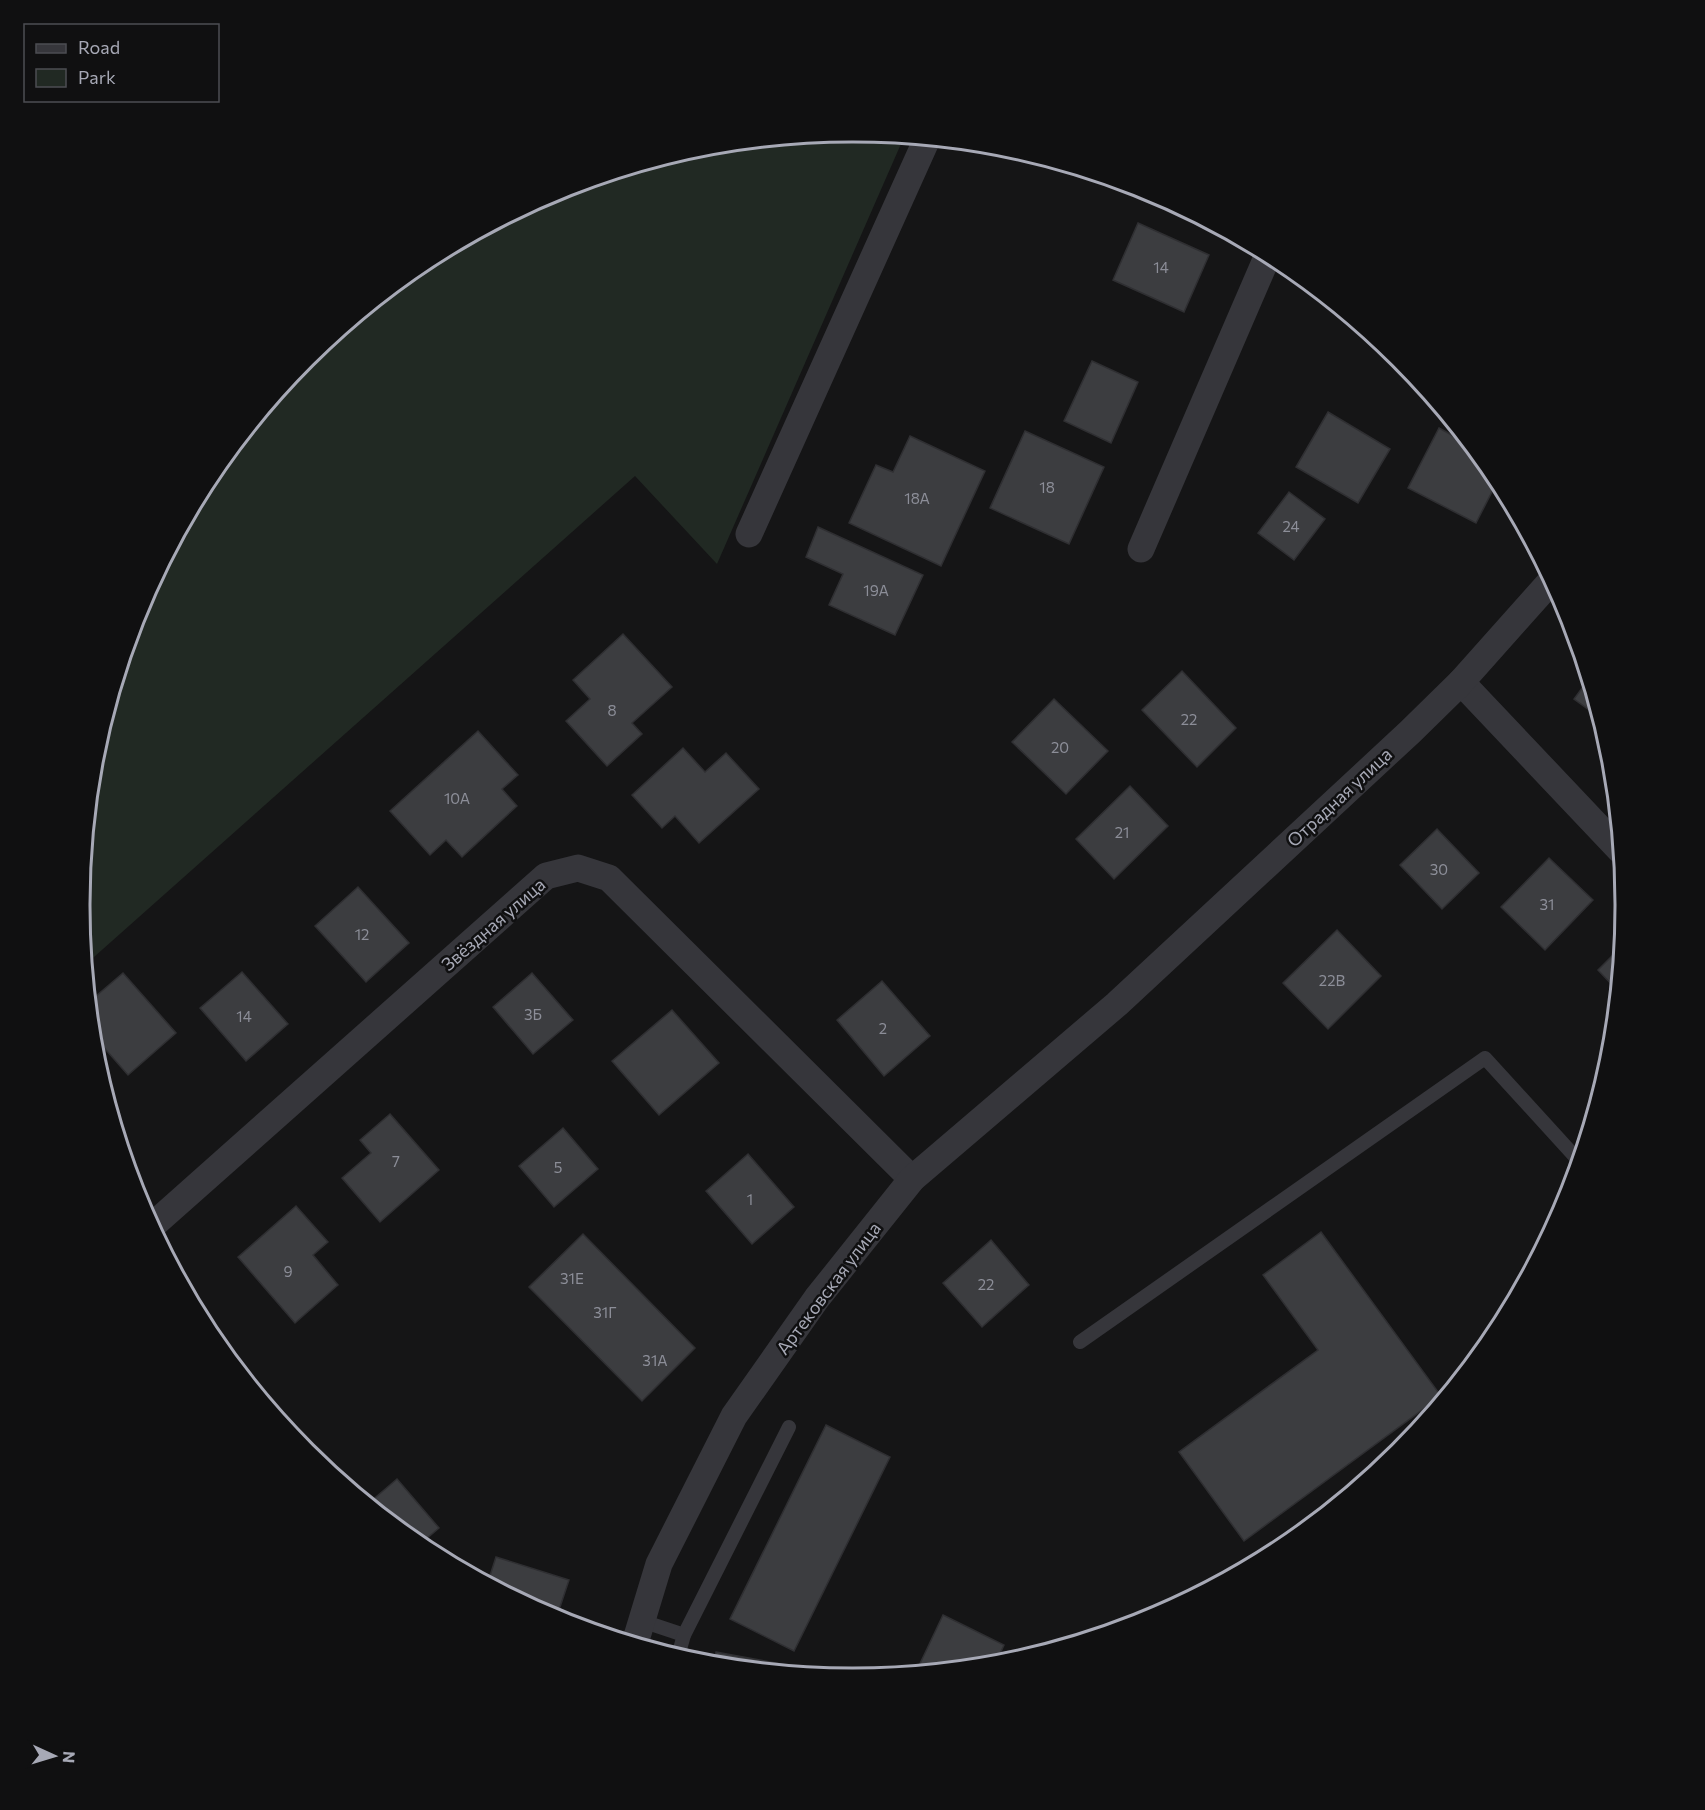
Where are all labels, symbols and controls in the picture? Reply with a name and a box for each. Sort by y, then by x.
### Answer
legend [24,24,219,102]
text: Road [78,36,120,58]
text: Park [78,66,116,88]
house number: 14 [1153,258,1169,276]
house number: 18 [1039,478,1055,496]
house number: 18А [904,489,930,507]
house number: 24 [1282,517,1300,535]
house number: 19А [863,581,889,599]
house number: 8 [607,701,617,719]
house number: 22 [1181,710,1197,728]
house number: 20 [1051,738,1069,756]
street label: Отрадная улица [1282,743,1396,851]
house number: 10А [444,789,470,807]
house number: 21 [1115,823,1129,841]
house number: 30 [1430,860,1448,878]
street label: Звёздная улица [437,873,549,975]
house number: 31 [1540,895,1554,913]
house number: 12 [355,925,369,943]
house number: 22В [1319,971,1345,989]
house number: 3Б [524,1005,542,1023]
house number: 14 [236,1007,252,1025]
house number: 2 [879,1019,887,1037]
house number: 7 [392,1152,400,1170]
house number: 5 [554,1158,562,1176]
house number: 1 [747,1190,753,1208]
street label: Артековская улица [771,1217,885,1359]
house number: 9 [283,1262,293,1280]
house number: 31Е [560,1269,584,1287]
house number: 22 [978,1275,994,1293]
house number: 31Г [593,1303,617,1321]
house number: 31А [642,1351,668,1369]
north arrow [24,1726,84,1786]
text: N [60,1750,79,1764]

